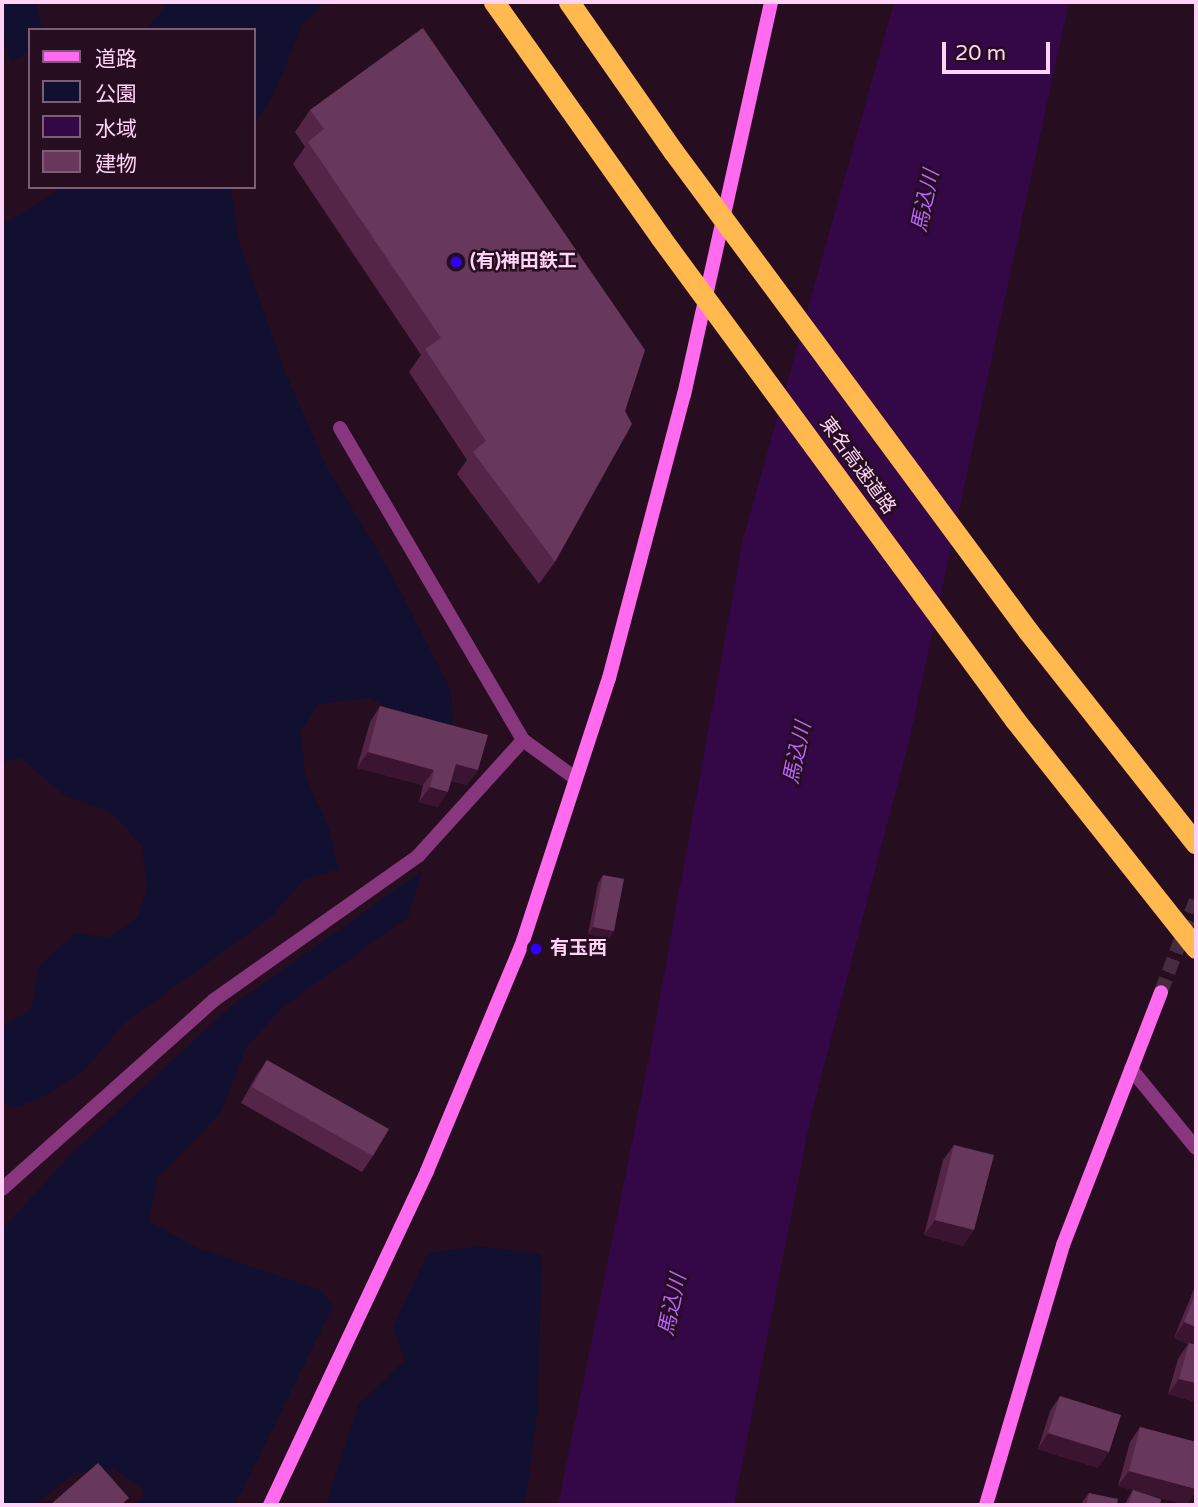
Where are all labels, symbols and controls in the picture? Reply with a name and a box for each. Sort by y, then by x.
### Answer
legend [28,28,256,189]
scale bar [946,28,1054,72]
text: 20 m [955,41,1006,66]
text: 道路 [95,47,137,72]
text: 公園 [95,82,137,107]
text: 水域 [95,117,137,142]
text: 建物 [95,152,137,177]
water label: 馬込川 [907,168,945,234]
place label: (有)神田鉄工 [470,251,577,273]
marker: (有)神田鉄工 [448,254,464,270]
street label: 東名高速道路 [814,413,900,519]
water label: 馬込川 [779,720,817,786]
place label: 有玉西 [550,938,607,960]
marker: 有玉西 [528,941,544,957]
water label: 馬込川 [654,1272,692,1338]

